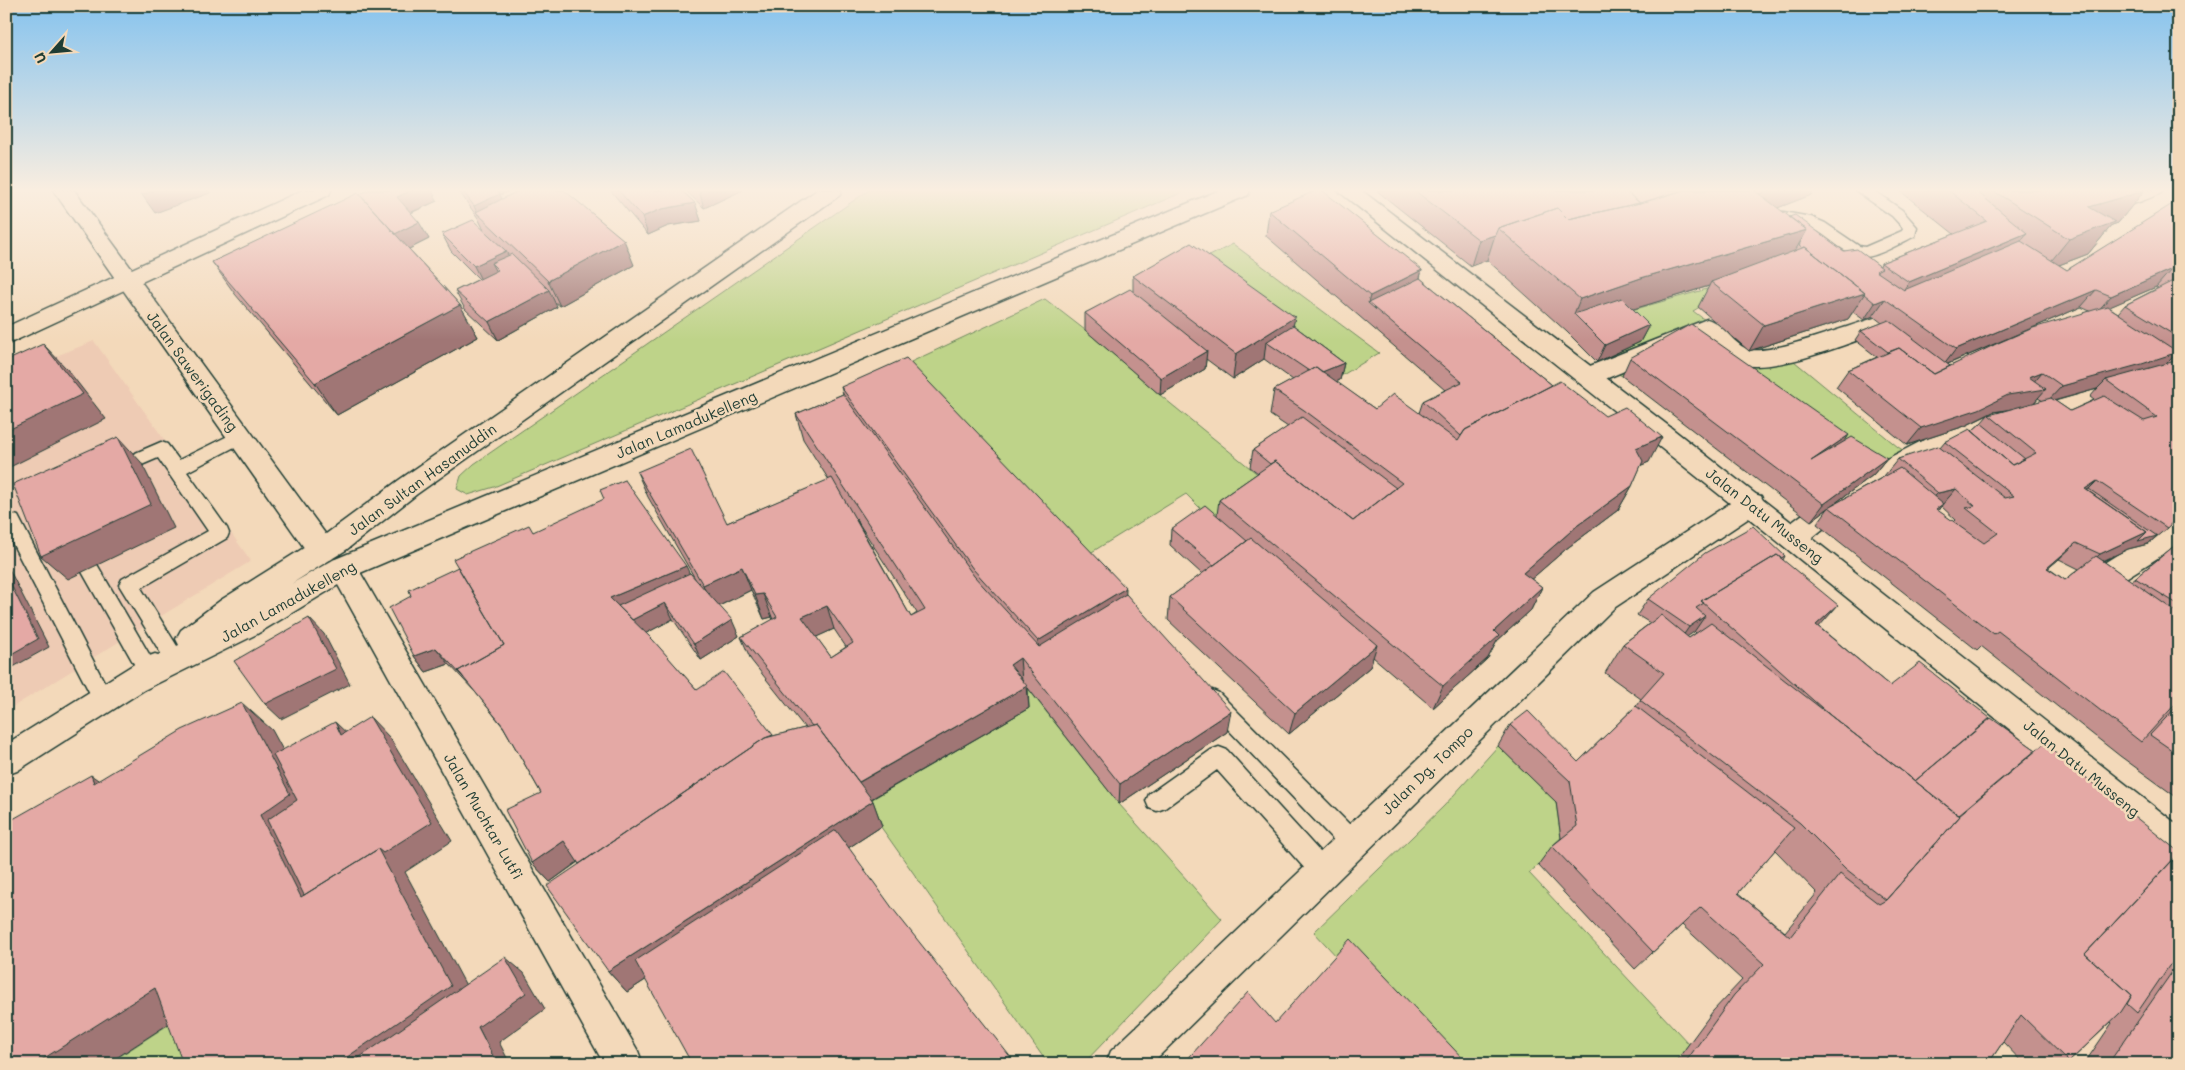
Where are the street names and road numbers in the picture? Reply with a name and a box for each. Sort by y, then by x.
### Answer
street label: Jalan Sawerigading [143,307,244,435]
street label: Jalan Lamadukelleng [613,385,760,463]
street label: Jalan Sultan Hasanuddin [344,418,500,540]
street label: Jalan Datu Musseng [1702,463,1828,567]
street label: Jalan Lamadukelleng [217,555,359,646]
street label: Jalan Datu Musseng [2020,715,2145,821]
street label: Jalan Dg. Tompo [1377,721,1477,819]
street label: Jalan Muchtar Lutfi [440,749,528,883]

